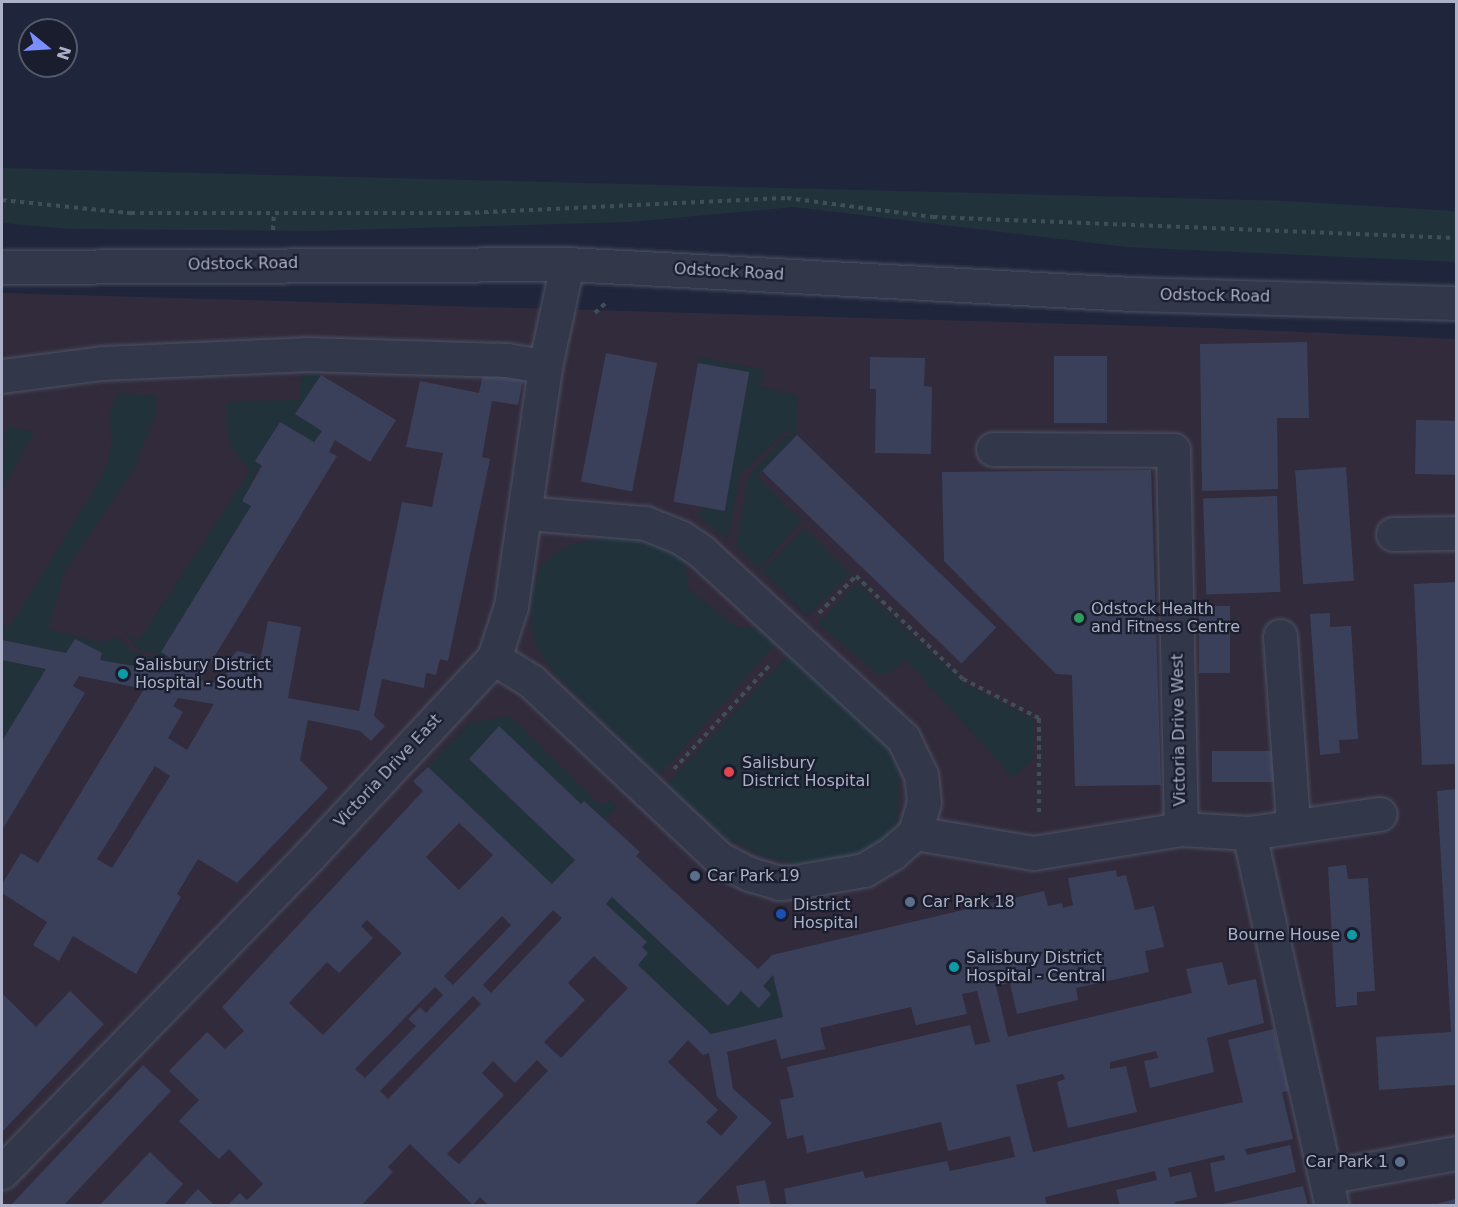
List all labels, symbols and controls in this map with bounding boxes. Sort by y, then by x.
north arrow [18,18,78,78]
text: N [53,44,75,62]
street label: Odstock Road [188,253,298,275]
street label: Odstock Road [673,260,785,284]
street label: Odstock Road [1160,285,1270,307]
place label: Odstock Health and Fitness Centre [1091,599,1240,637]
marker: Odstock Health and Fitness Centre [1072,611,1086,625]
street label: Victoria Drive West [1168,653,1190,807]
place label: Salisbury District Hospital - South [135,655,271,693]
marker: Salisbury District Hospital - South [116,667,130,681]
street label: Victoria Drive East [330,710,446,832]
place label: Salisbury District Hospital [742,753,870,791]
marker: Salisbury District Hospital [720,763,738,781]
place label: Car Park 19 [707,866,800,886]
marker: Car Park 19 [688,869,702,883]
place label: Car Park 18 [922,892,1015,912]
place label: District Hospital [793,895,858,933]
marker: Car Park 18 [903,895,917,909]
marker: District Hospital [774,907,788,921]
place label: Bourne House [1228,925,1340,945]
marker: Bourne House [1345,928,1359,942]
place label: Salisbury District Hospital - Central [966,948,1105,986]
marker: Salisbury District Hospital - Central [947,960,961,974]
place label: Car Park 1 [1306,1152,1388,1172]
marker: Car Park 1 [1393,1155,1407,1169]

